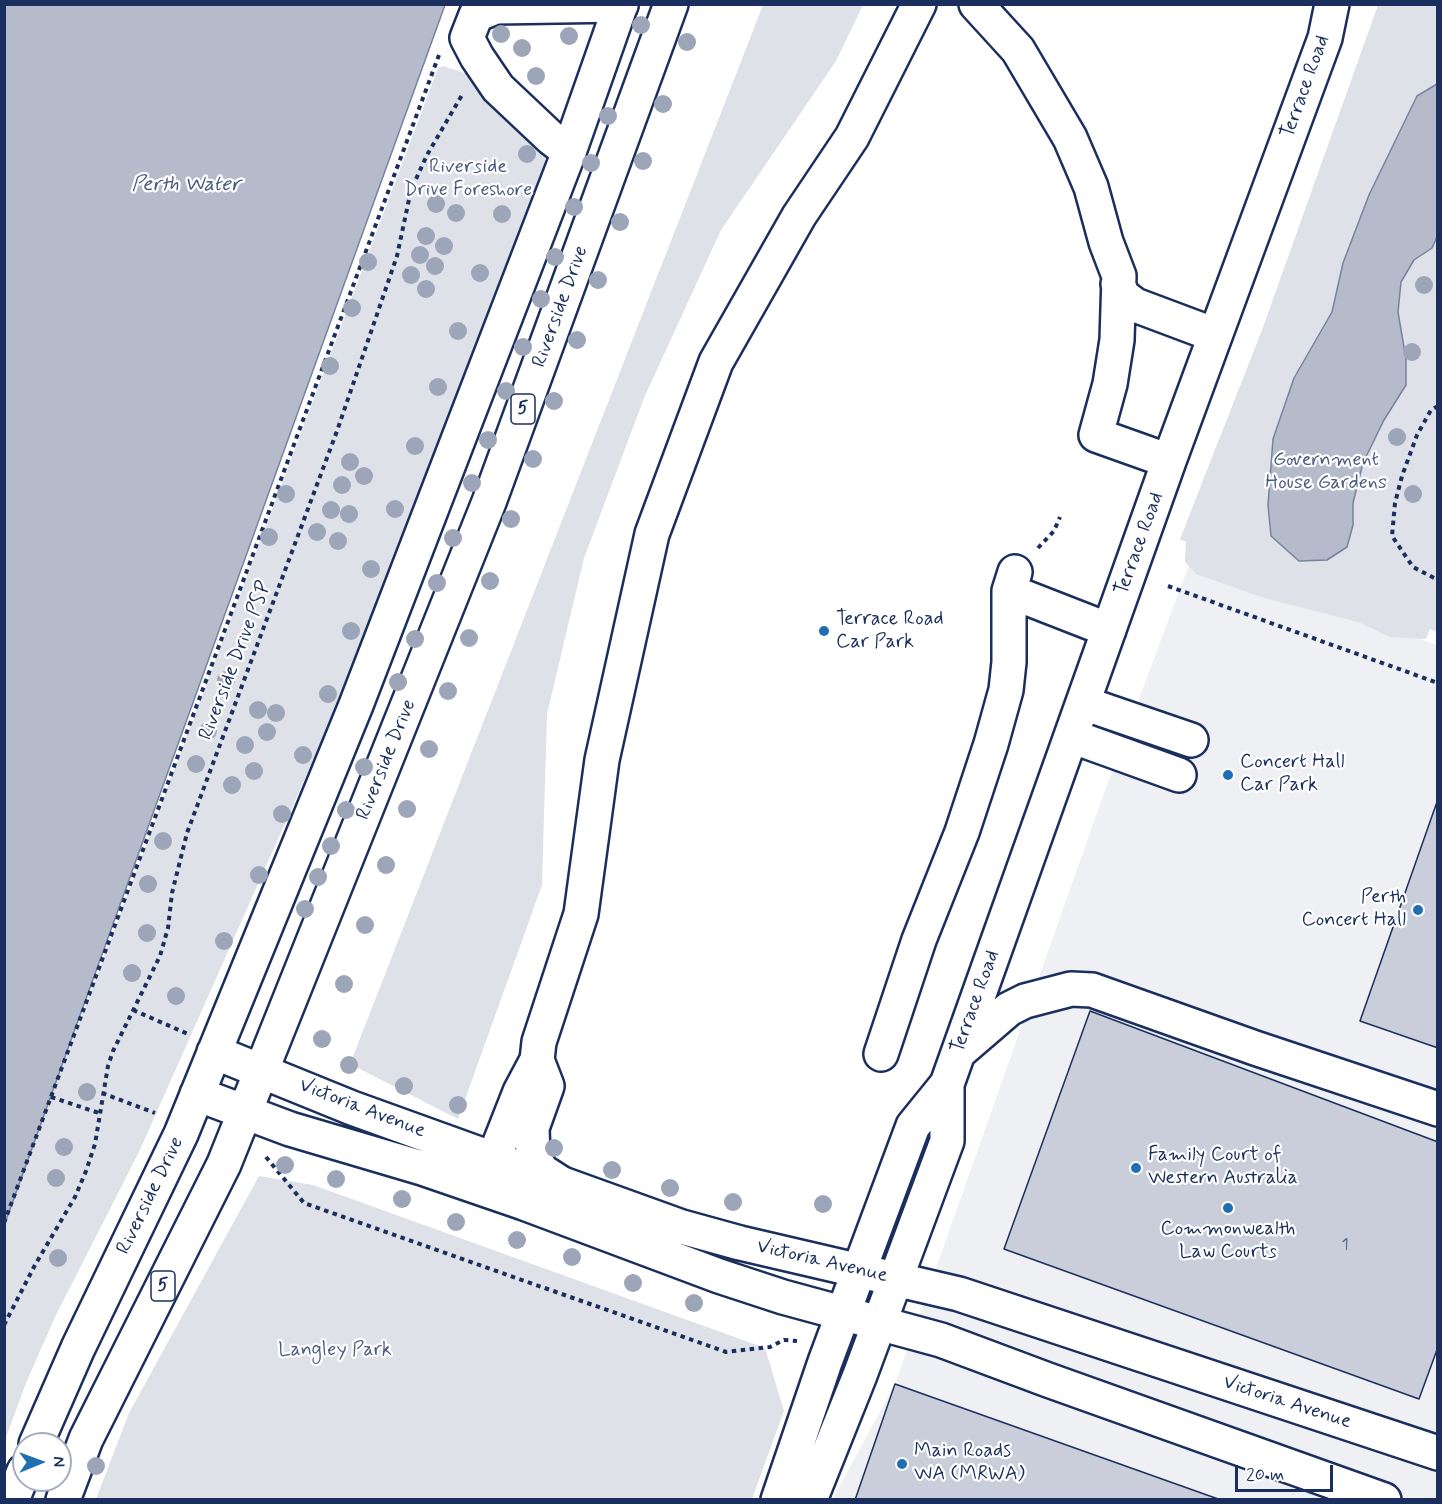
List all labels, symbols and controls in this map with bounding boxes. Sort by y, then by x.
street label: Terrace Road [1276,32,1336,142]
park label: Riverside Drive Foreshore [404,156,532,203]
water label: Perth Water [131,173,241,199]
street label: Riverside Drive [528,243,594,371]
road number: 5 [511,394,535,424]
park label: Government House Gardens [1265,449,1387,496]
street label: Terrace Road [1110,489,1170,599]
street label: Riverside Drive PSP [195,578,277,744]
place label: Terrace Road Car Park [836,608,944,655]
marker: Terrace Road Car Park [817,624,831,638]
street label: Riverside Drive [352,696,422,824]
place label: Concert Hall Car Park [1240,751,1344,798]
marker: Concert Hall Car Park [1221,768,1235,782]
place label: Perth Concert Hall [1302,886,1406,933]
marker: Perth Concert Hall [1411,903,1425,917]
street label: Terrace Road [946,947,1006,1057]
street label: Victoria Avenue [295,1074,429,1144]
street label: Riverside Drive [112,1133,190,1259]
place label: Family Court of Western Australia [1148,1144,1298,1191]
marker: Family Court of Western Australia [1129,1161,1143,1175]
marker: Commonwealth Law Courts [1221,1201,1235,1215]
place label: Commonwealth Law Courts [1161,1218,1295,1265]
street label: Victoria Avenue [754,1235,890,1289]
house number: 1 [1341,1236,1349,1256]
road number: 5 [151,1271,175,1301]
park label: Langley Park [278,1339,392,1363]
street label: Victoria Avenue [1220,1371,1354,1435]
north arrow [12,1432,72,1492]
place label: Main Roads WA (MRWA) [914,1440,1025,1487]
scale bar [1238,1453,1336,1491]
text: N [48,1456,69,1467]
marker: Main Roads WA (MRWA) [895,1457,909,1471]
text: 20 m [1246,1463,1284,1487]

